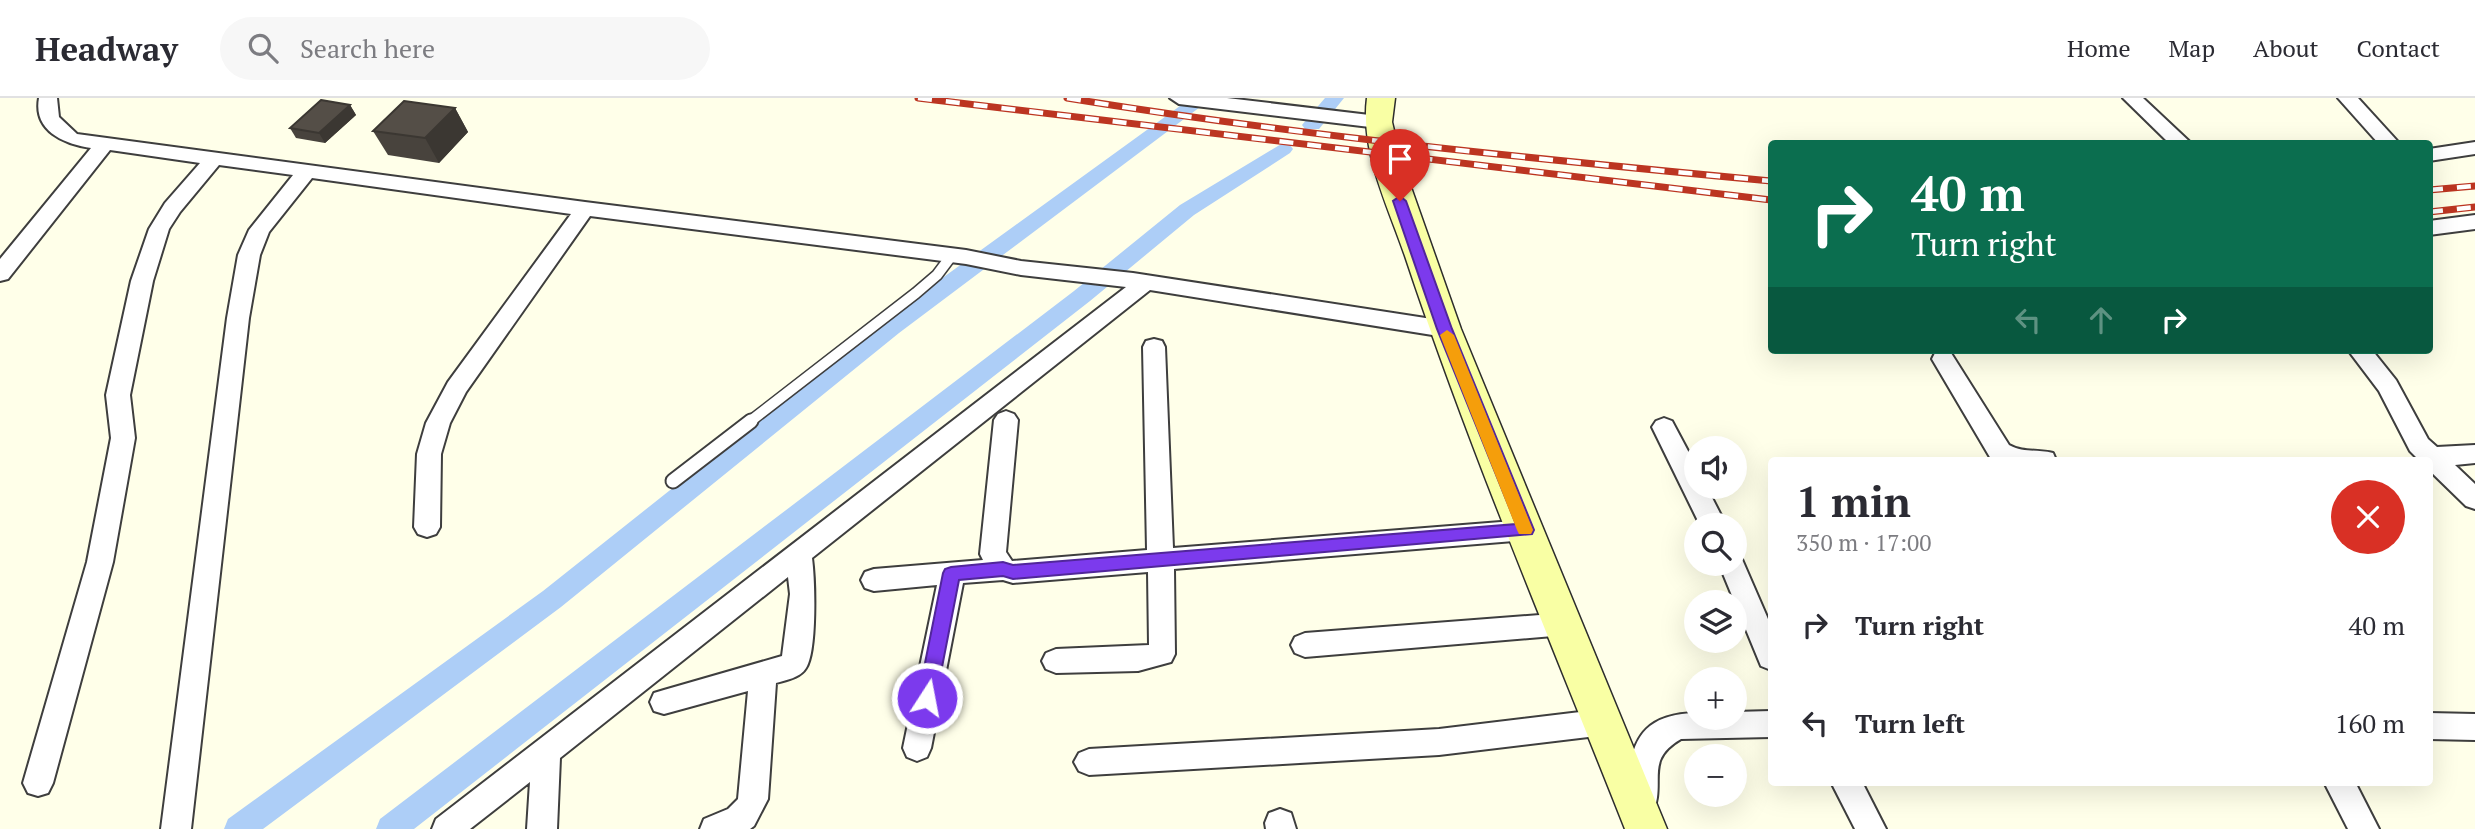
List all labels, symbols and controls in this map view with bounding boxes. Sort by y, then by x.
search box [220,17,710,80]
text: Headway [35,27,178,70]
icon: search [244,29,282,67]
text: Search here [300,31,435,65]
text: Home [2067,32,2131,64]
text: Map [2169,32,2215,64]
text: About [2253,32,2319,64]
text: Contact [2357,32,2440,64]
pin [1370,129,1430,201]
icon: arrive [1381,140,1419,178]
text: 40 m [1911,160,2025,225]
icon: right [1796,168,1887,259]
text: Turn right [1911,223,2057,265]
icon: left [2009,301,2047,339]
icon: ahead [2082,301,2120,339]
icon: right [2155,301,2193,339]
map controls [1684,436,1747,807]
button: sound [1684,436,1747,499]
text: 1 min [1796,473,1911,529]
button: close [2331,480,2405,554]
button: search [1684,513,1747,576]
text: 350 m · 17:00 [1796,527,1931,558]
button: layers [1684,590,1747,653]
icon: right [1796,606,1834,644]
text: Turn right [1855,608,1984,642]
text: 40 m [2349,608,2405,642]
position arrow [890,661,964,735]
button: + [1684,667,1747,730]
icon: left [1796,704,1834,742]
text: Turn left [1855,706,1965,740]
text: 160 m [2335,706,2405,740]
button: − [1684,744,1747,807]

